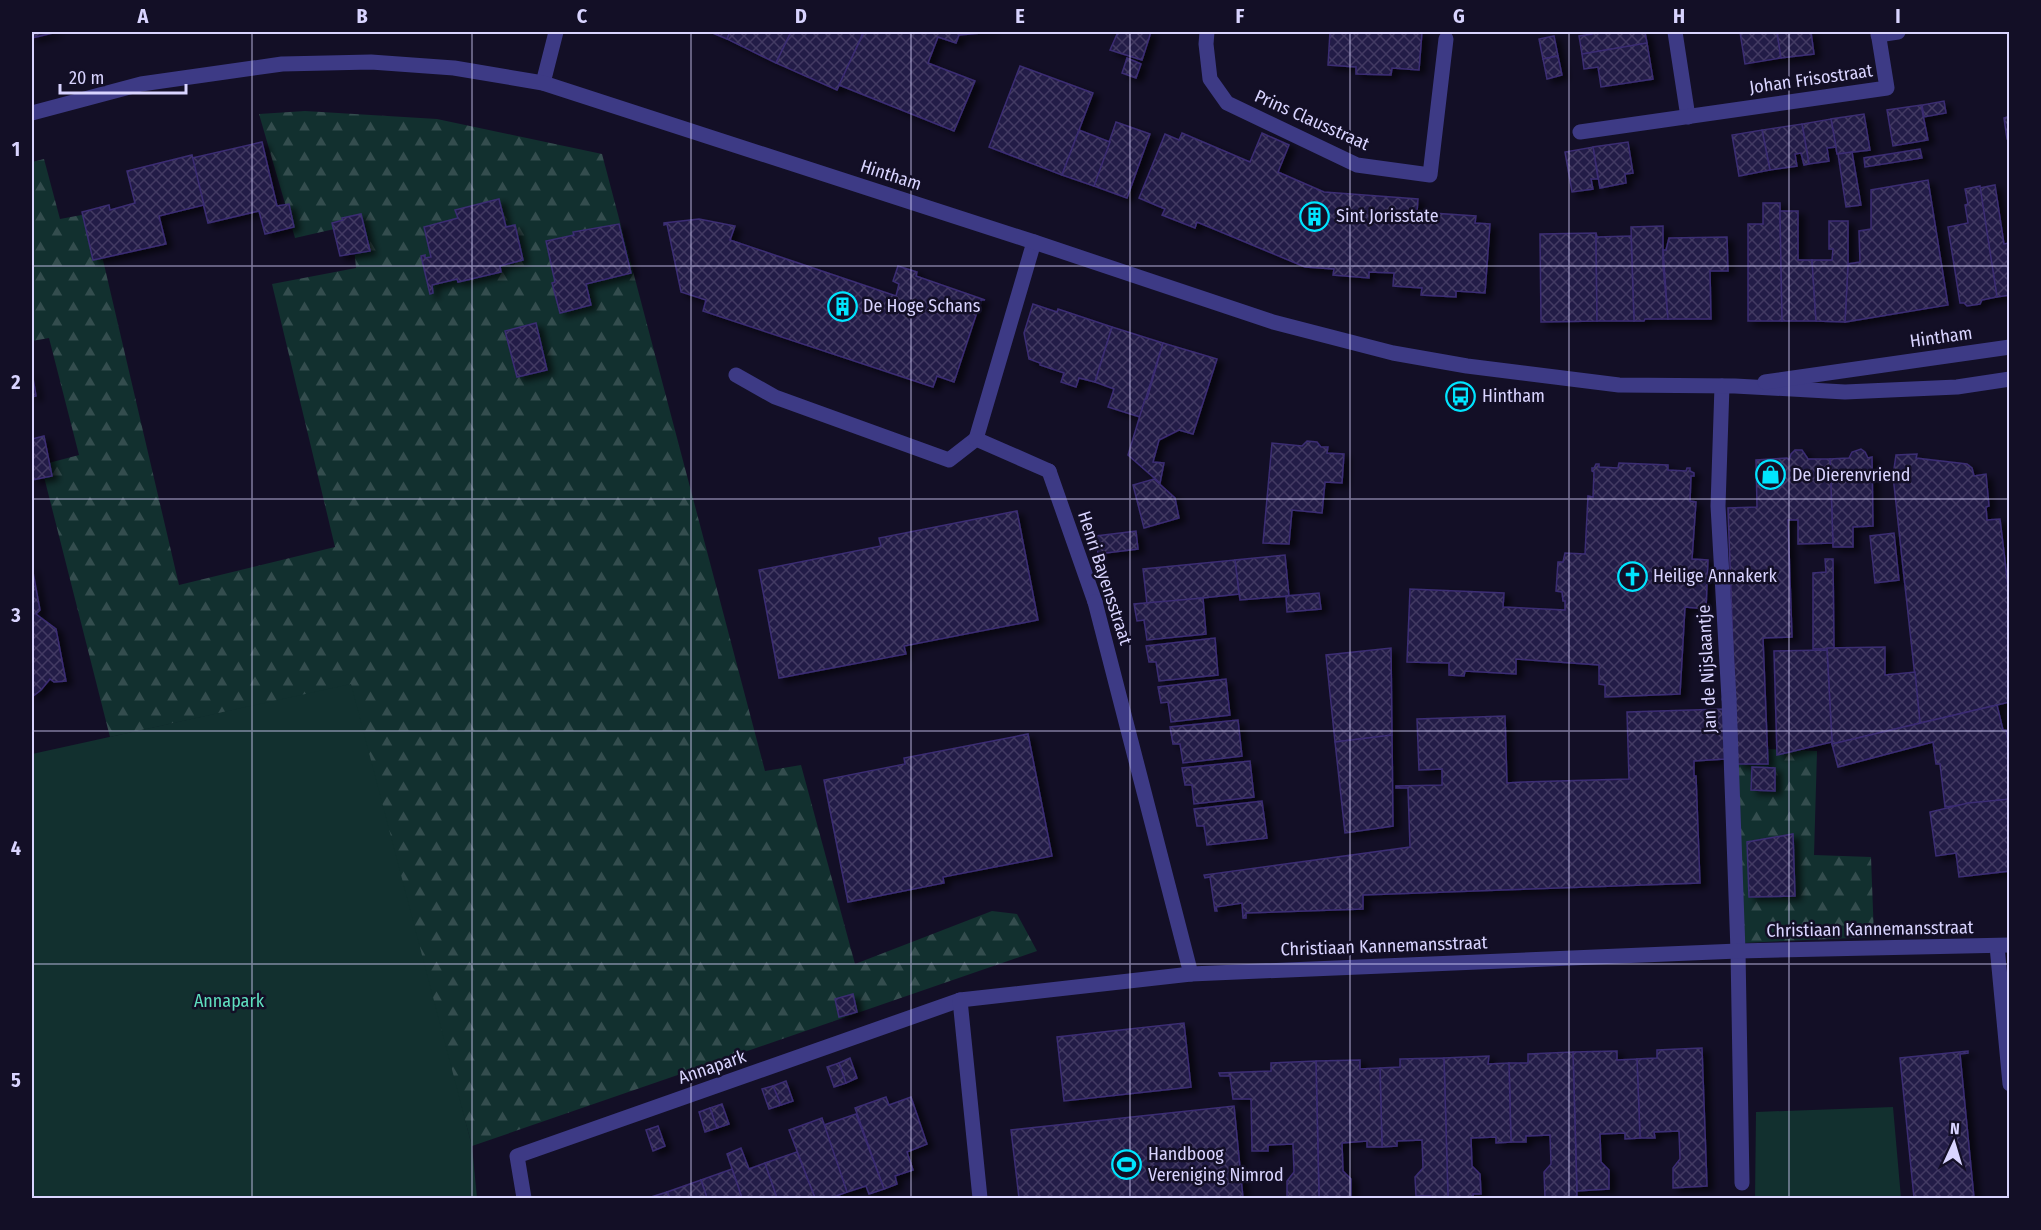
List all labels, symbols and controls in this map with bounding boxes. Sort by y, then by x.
text: A [137,4,150,28]
text: B [356,4,368,28]
text: C [577,4,588,28]
text: D [795,4,807,28]
text: E [1015,4,1025,28]
text: F [1236,4,1245,28]
text: G [1453,4,1465,28]
text: H [1673,4,1685,28]
text: I [1895,4,1901,28]
scale bar [60,57,186,95]
street label: Johan Frisostraat [1748,59,1874,99]
text: 20 m [69,67,104,89]
street label: Prins Clausstraat [1251,85,1373,155]
text: 1 [12,137,20,161]
street label: Hintham [858,155,924,195]
building icon: Sint Jorisstate [1299,200,1331,232]
place label: Sint Jorisstate [1336,205,1439,227]
building icon: De Hoge Schans [826,290,858,322]
place label: De Hoge Schans [863,295,981,317]
street label: Hintham [1908,322,1974,352]
text: 2 [10,370,21,394]
bus stop icon: Hintham [1445,380,1477,412]
place label: Hintham [1482,385,1545,407]
shop icon: De Dierenvriend [1755,459,1787,491]
place label: De Dierenvriend [1792,464,1910,486]
street label: Henri Bayensstraat [1073,508,1137,648]
church icon: Heilige Annakerk [1616,560,1648,592]
place label: Heilige Annakerk [1653,565,1778,587]
text: 3 [10,603,21,627]
street label: Jan de Nijslaantje [1693,604,1721,734]
text: 4 [11,836,21,860]
street label: Christiaan Kannemansstraat [1766,916,1974,942]
street label: Christiaan Kannemansstraat [1280,931,1488,961]
park label: Annapark [194,990,265,1012]
street label: Annapark [675,1045,749,1089]
text: 5 [11,1068,21,1092]
north arrow [1924,1113,1984,1173]
text: N [1950,1119,1960,1138]
place label: Handboog Vereniging Nimrod [1148,1143,1284,1186]
sports icon: Handboog Vereniging Nimrod [1111,1148,1143,1180]

